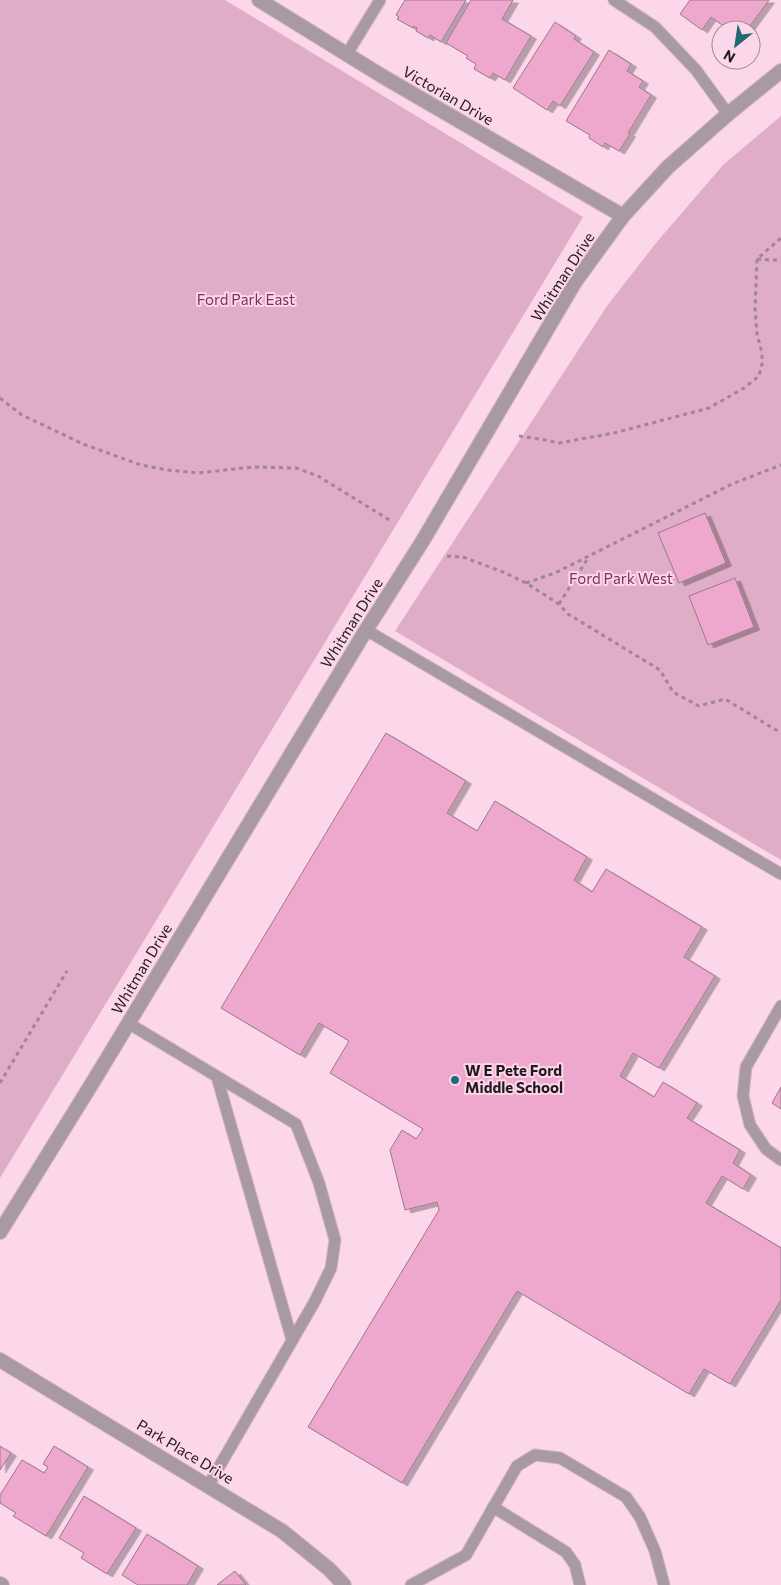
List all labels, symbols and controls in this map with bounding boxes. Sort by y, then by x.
north arrow [711,20,761,70]
text: N [720,47,738,67]
street label: Victorian Drive [400,62,497,128]
street label: Whitman Drive [527,228,598,324]
park label: Ford Park East [197,290,295,308]
park label: Ford Park West [569,569,673,587]
street label: Whitman Drive [316,574,386,671]
street label: Whitman Drive [107,920,175,1017]
place label: W E Pete Ford Middle School [465,1061,563,1096]
marker: W E Pete Ford Middle School [449,1074,461,1086]
street label: Park Place Drive [134,1415,237,1487]

